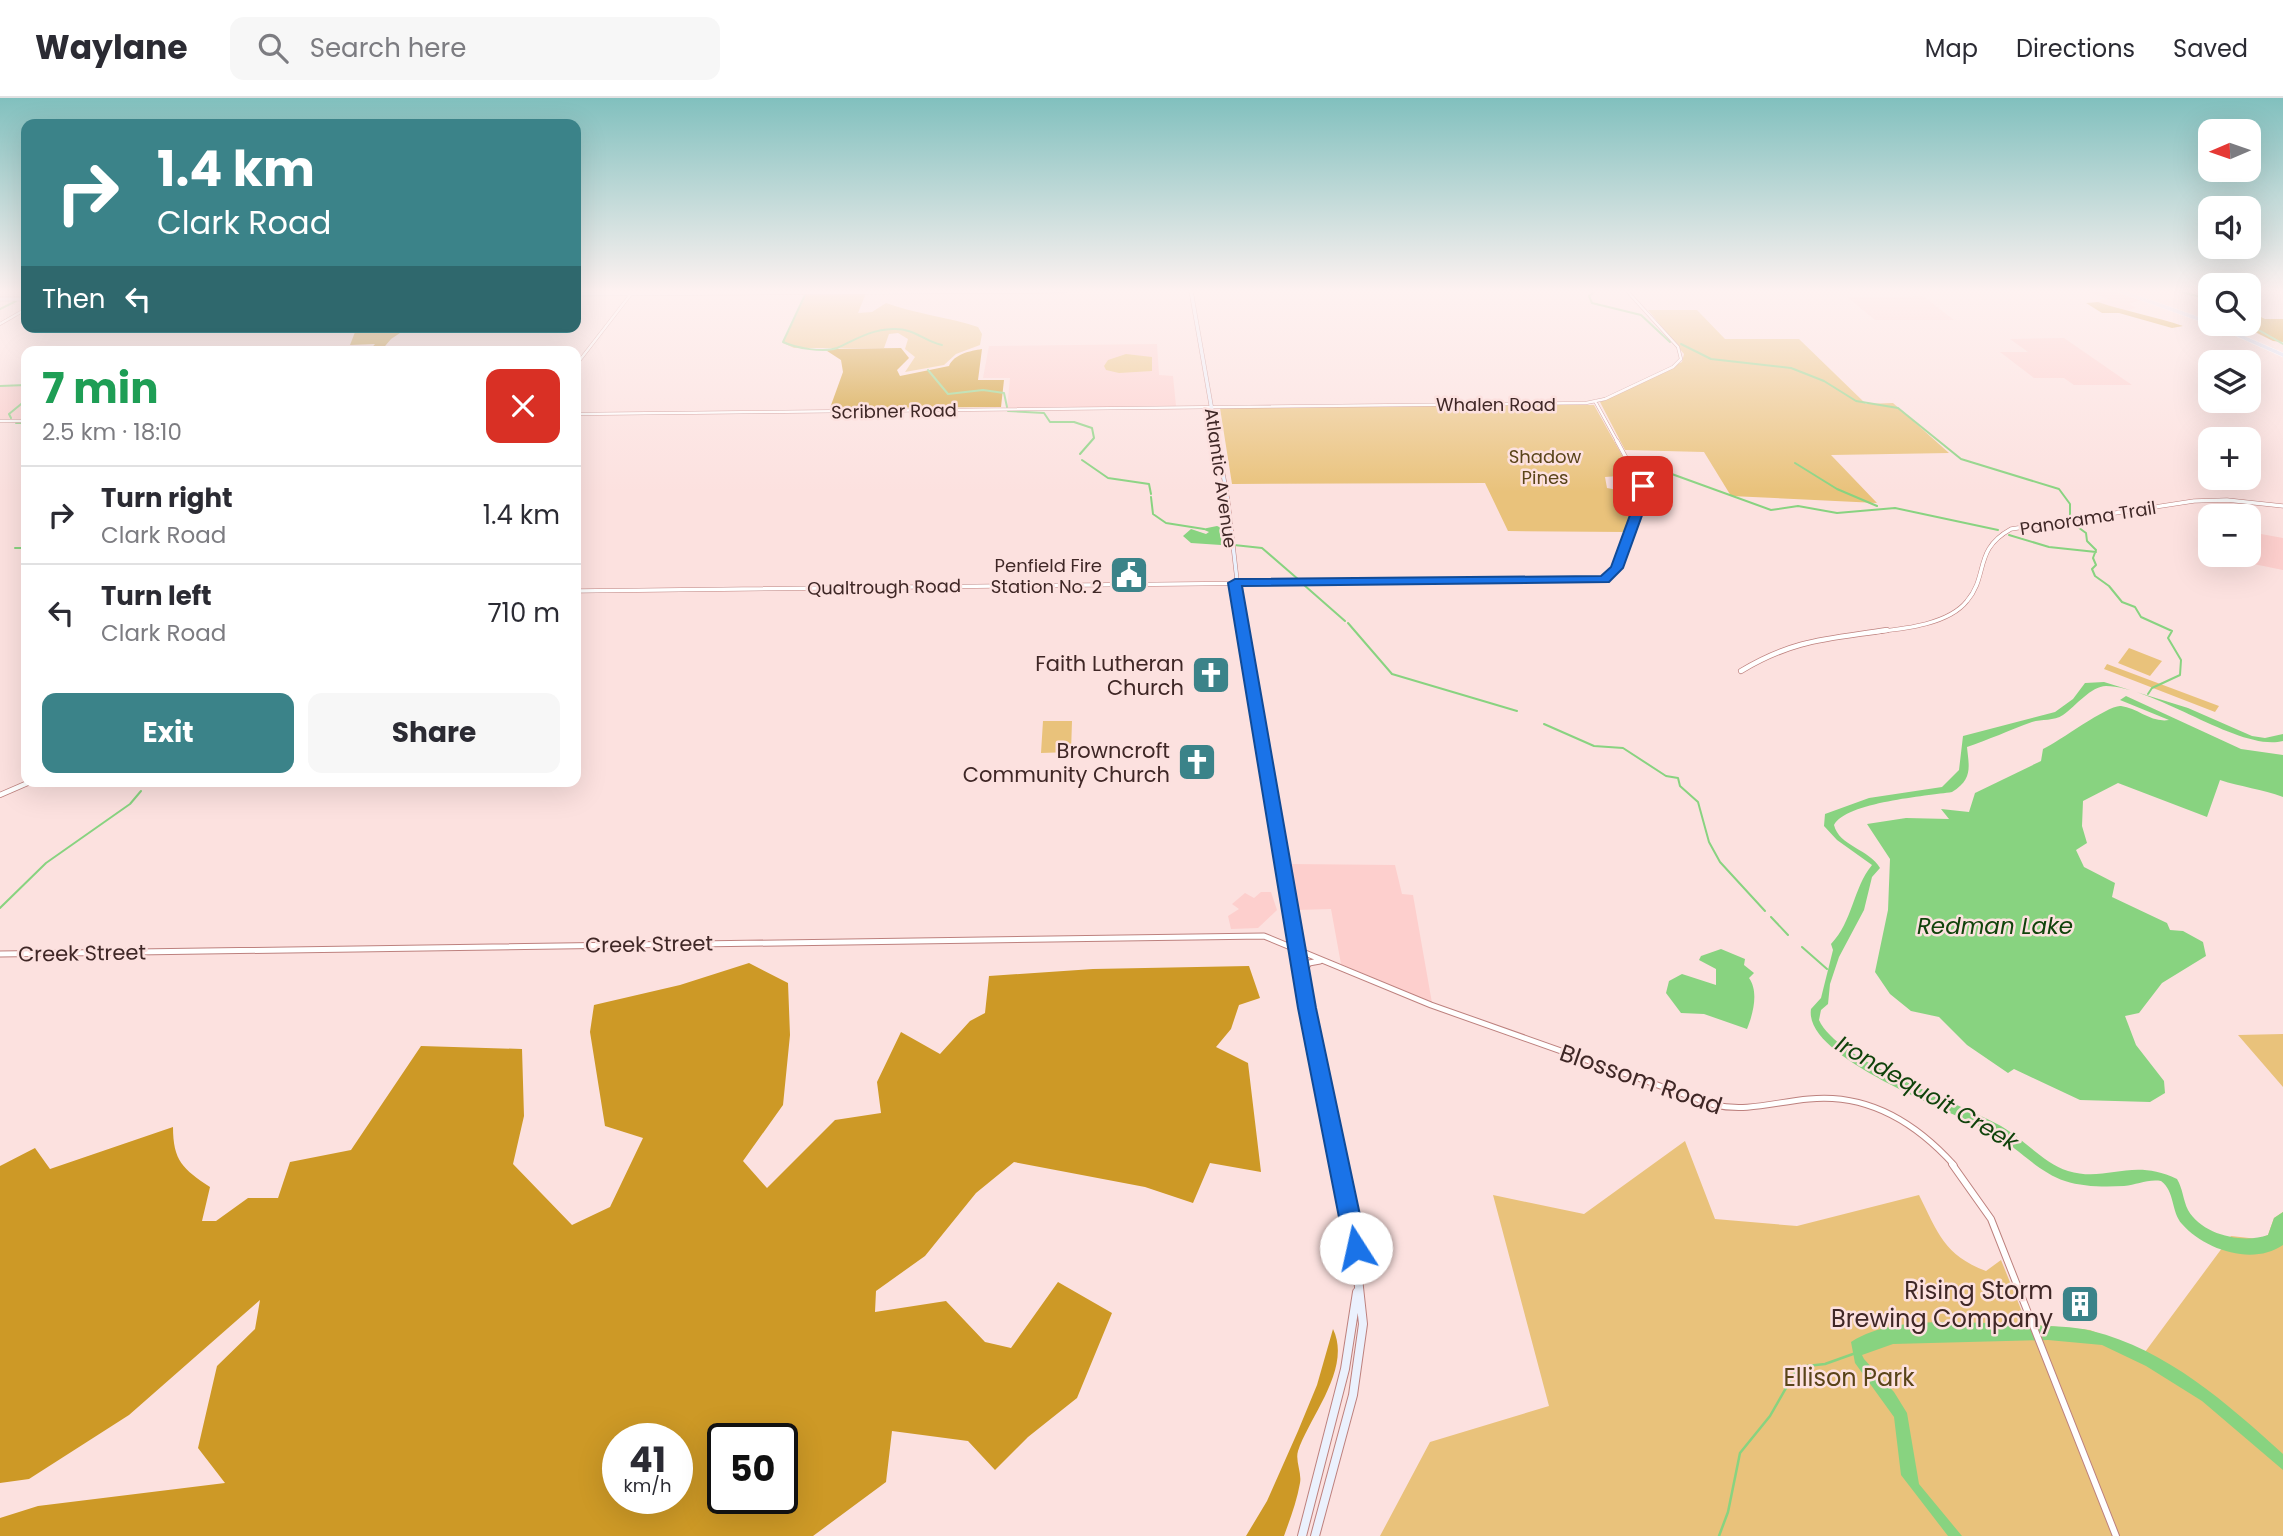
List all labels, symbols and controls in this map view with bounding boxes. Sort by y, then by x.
search box [230,17,720,80]
text: Waylane [35,24,188,71]
icon: search [254,29,292,67]
text: Search here [310,30,466,66]
text: Map [1925,32,1978,65]
text: Directions [2016,32,2135,65]
text: Saved [2173,32,2248,65]
north arrow [2198,119,2261,182]
map controls [2198,119,2261,567]
text: 1.4 km [157,135,315,203]
icon: right [42,147,133,238]
button: sound [2198,196,2261,259]
text: Clark Road [157,200,331,245]
button: search [2198,273,2261,336]
icon: left [119,280,157,318]
text: Then [42,281,105,317]
button: layers [2198,350,2261,413]
text: 7 min [42,359,159,418]
button: close [486,369,560,443]
street label: Whalen Road [1436,392,1556,417]
street label: Scribner Road [831,397,957,425]
street label: Atlantic Avenue [1199,406,1243,550]
text: 2.5 km · 18:10 [42,416,182,448]
button: + [2198,427,2261,490]
park label: Shadow Pines [1509,444,1582,490]
pin [1613,456,1673,516]
icon: arrive [1624,467,1662,505]
text: Turn right [101,480,233,516]
street label: Panorama Trail [2018,495,2158,541]
icon: right [42,496,80,534]
text: 1.4 km [483,497,560,533]
button: − [2198,504,2261,567]
text: Clark Road [101,519,226,551]
place label: Penfield Fire Station No. 2 [991,553,1102,599]
public building icon: Penfield Fire Station No. 2 [1108,554,1150,596]
street label: Qualtrough Road [807,573,961,601]
text: Turn left [101,578,212,614]
icon: left [42,594,80,632]
text: 710 m [487,595,560,631]
text: Clark Road [101,617,226,649]
place label: Faith Lutheran Church [1035,649,1184,702]
church icon: Faith Lutheran Church [1190,654,1232,696]
button: Exit [42,693,294,773]
button: Share [308,693,560,773]
place label: Browncroft Community Church [963,736,1170,789]
church icon: Browncroft Community Church [1176,741,1218,783]
water label: Redman Lake [1917,910,2073,942]
street label: Creek Street [585,928,713,960]
street label: Creek Street [18,937,146,969]
water label: Irondequoit Creek [1830,1028,2025,1159]
street label: Blossom Road [1555,1036,1727,1122]
position arrow [1319,1211,1393,1285]
place label: Rising Storm Brewing Company [1831,1274,2053,1335]
building icon: Rising Storm Brewing Company [2059,1283,2101,1325]
park label: Ellison Park [1783,1361,1915,1394]
speed limit sign: 50 [707,1423,798,1514]
text: 41 [629,1435,666,1484]
text: km/h [624,1473,671,1498]

